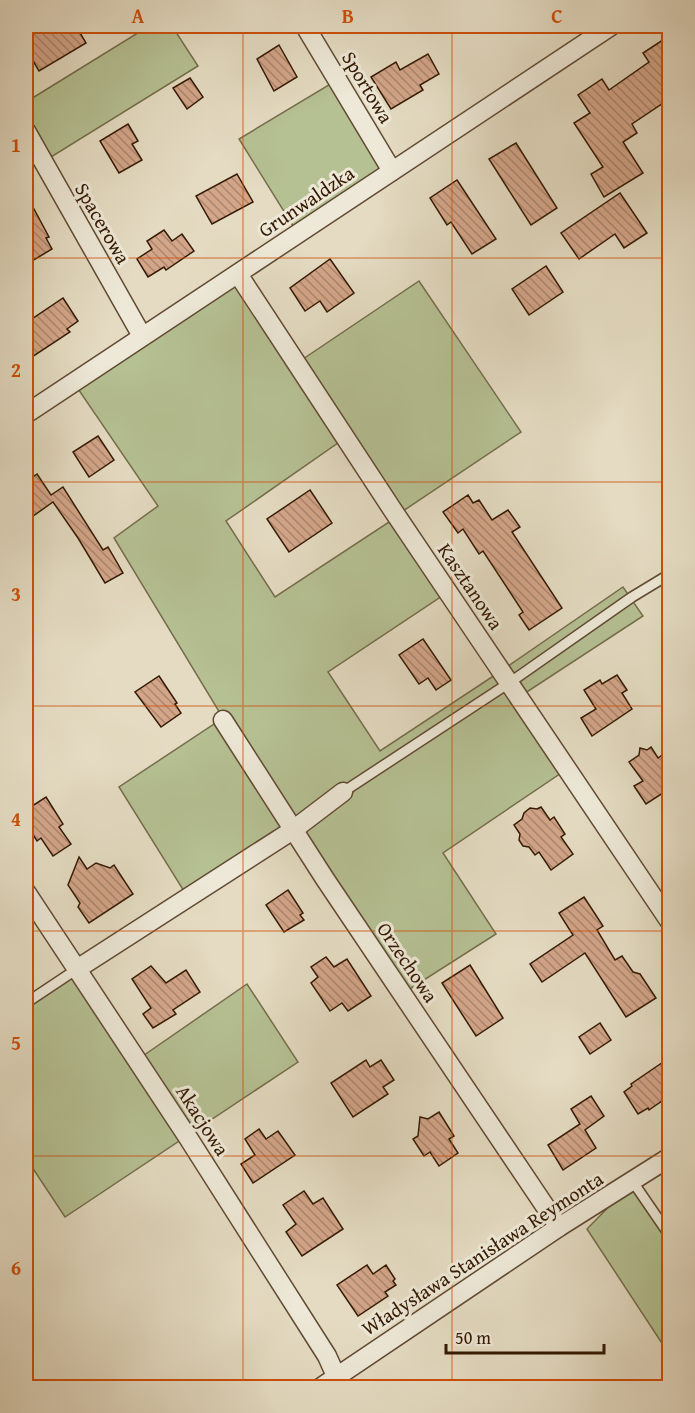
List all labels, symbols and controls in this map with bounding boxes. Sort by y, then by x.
text: A [132,1,145,30]
text: B [342,1,354,30]
text: C [551,1,563,30]
street label: Sportowa [335,46,401,129]
text: 1 [11,130,21,159]
street label: Grunwaldzka [252,158,360,244]
street label: Spacerowa [68,177,138,269]
text: 2 [11,355,21,384]
street label: Kasztanowa [431,537,511,636]
text: 3 [11,579,21,608]
text: 4 [11,804,21,833]
street label: Orzechowa [370,916,446,1009]
text: 5 [11,1028,21,1057]
street label: Akacjowa [169,1079,237,1162]
street label: Władysława Stanisława Reymonta [356,1164,609,1342]
text: 6 [11,1253,21,1282]
scale bar [446,1317,604,1355]
text: 50 m [455,1324,491,1351]

